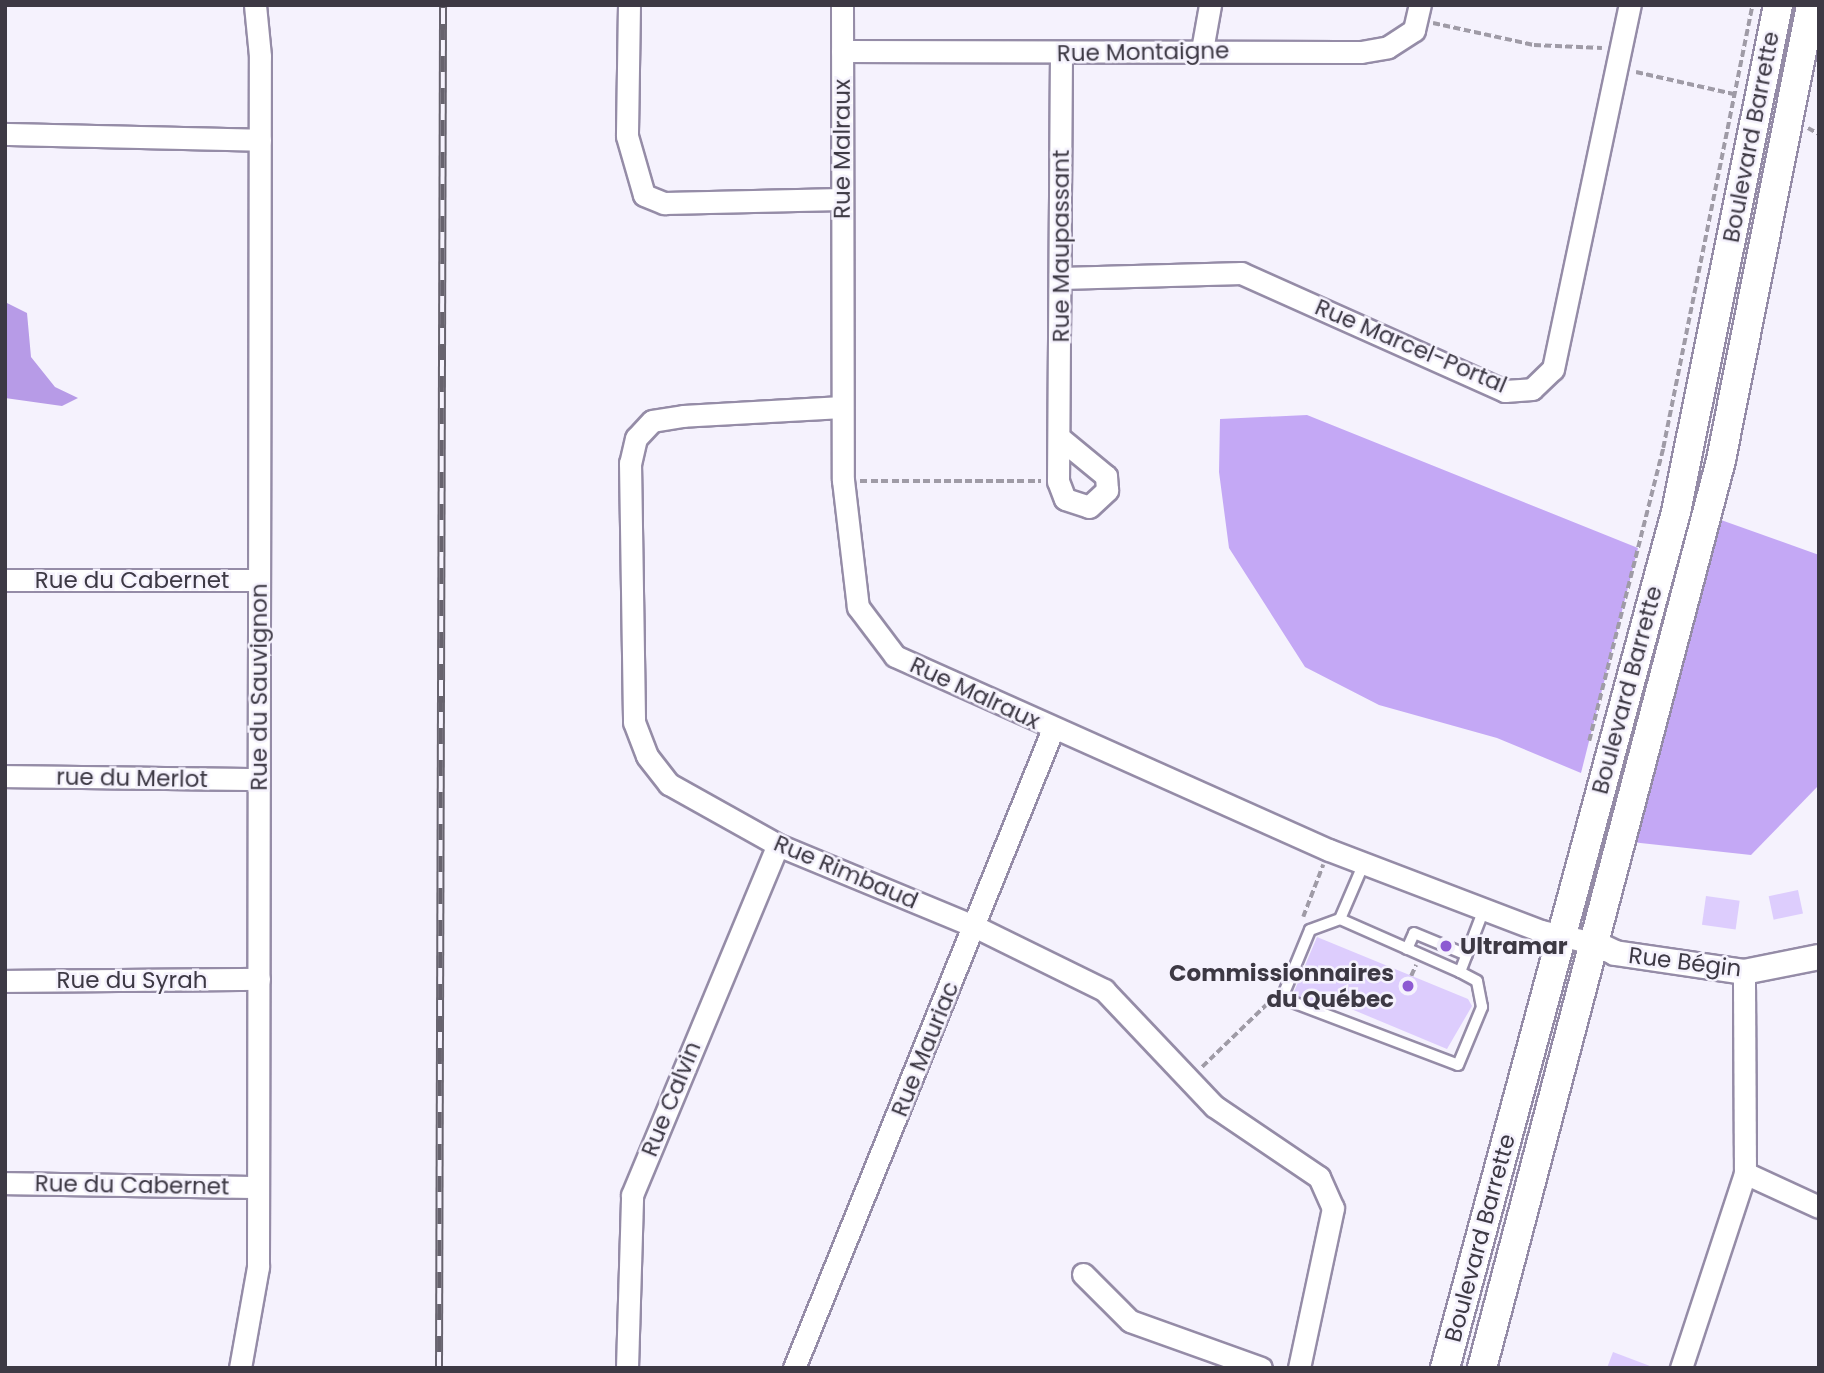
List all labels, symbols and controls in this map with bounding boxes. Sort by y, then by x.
street label: Boulevard Barrette [1717,29,1785,245]
street label: Rue Montaigne [1057,37,1229,67]
street label: Rue Malraux [828,79,856,219]
street label: Rue Maupassant [1047,150,1075,342]
street label: Rue Marcel-Portal [1311,293,1511,399]
street label: Rue du Cabernet [35,566,229,594]
street label: Rue du Sauvignon [245,583,273,791]
street label: Boulevard Barrette [1586,583,1668,797]
street label: Rue Malraux [906,651,1044,735]
street label: rue du Merlot [56,763,208,793]
street label: Rue Rimbaud [770,829,922,915]
place label: Ultramar [1460,932,1568,960]
marker: Ultramar [1438,938,1454,954]
street label: Rue Bégin [1627,941,1743,983]
place label: Commissionnaires du Québec [1169,959,1394,1013]
street label: Rue du Syrah [57,966,207,994]
street label: Rue Mauriac [885,978,965,1120]
marker: Commissionnaires du Québec [1400,978,1416,994]
street label: Rue Calvin [635,1038,707,1160]
street label: Boulevard Barrette [1439,1131,1521,1345]
street label: Rue du Cabernet [34,1170,230,1200]

